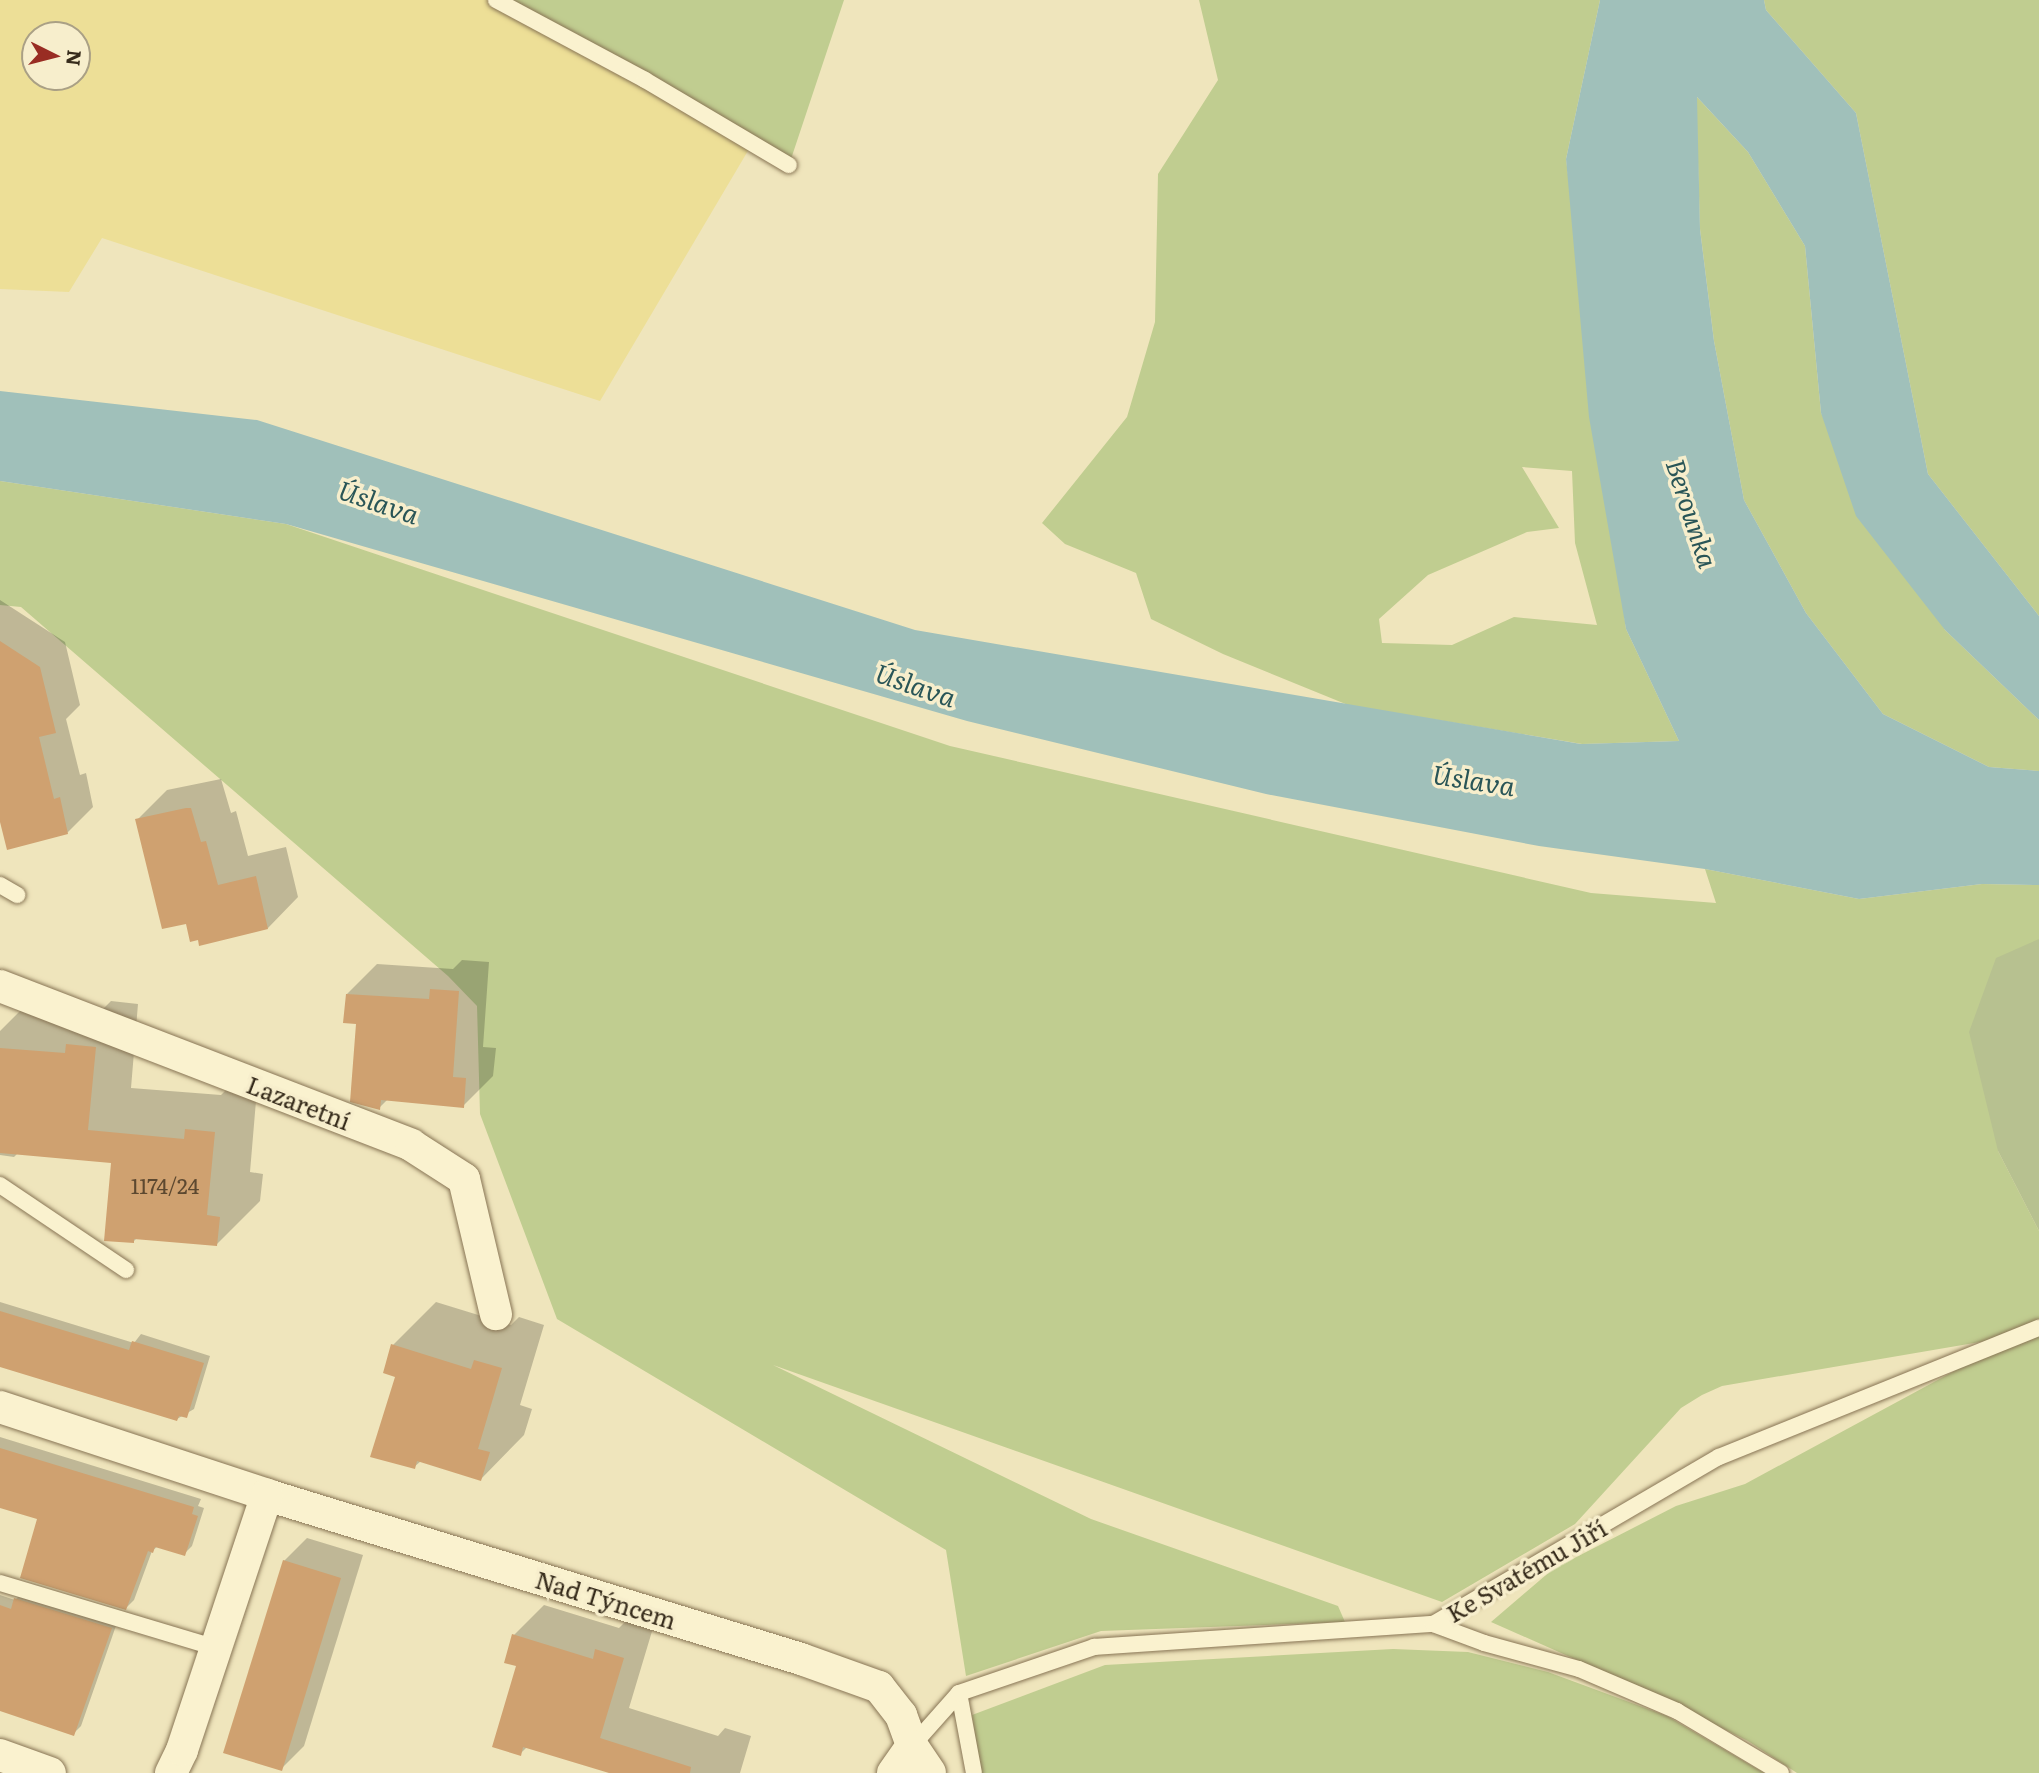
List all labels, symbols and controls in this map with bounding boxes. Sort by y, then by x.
north arrow [21,21,91,91]
text: N [60,49,90,67]
water label: Berounka [1661,455,1725,571]
water label: Úslava [335,473,423,529]
water label: Úslava [872,656,960,712]
water label: Úslava [1431,757,1517,801]
street label: Lazaretní [243,1069,355,1135]
house number: 1174/24 [131,1172,199,1198]
street label: Ke Svatému Jiří [1441,1513,1611,1627]
street label: Nad Týncem [532,1564,680,1634]

